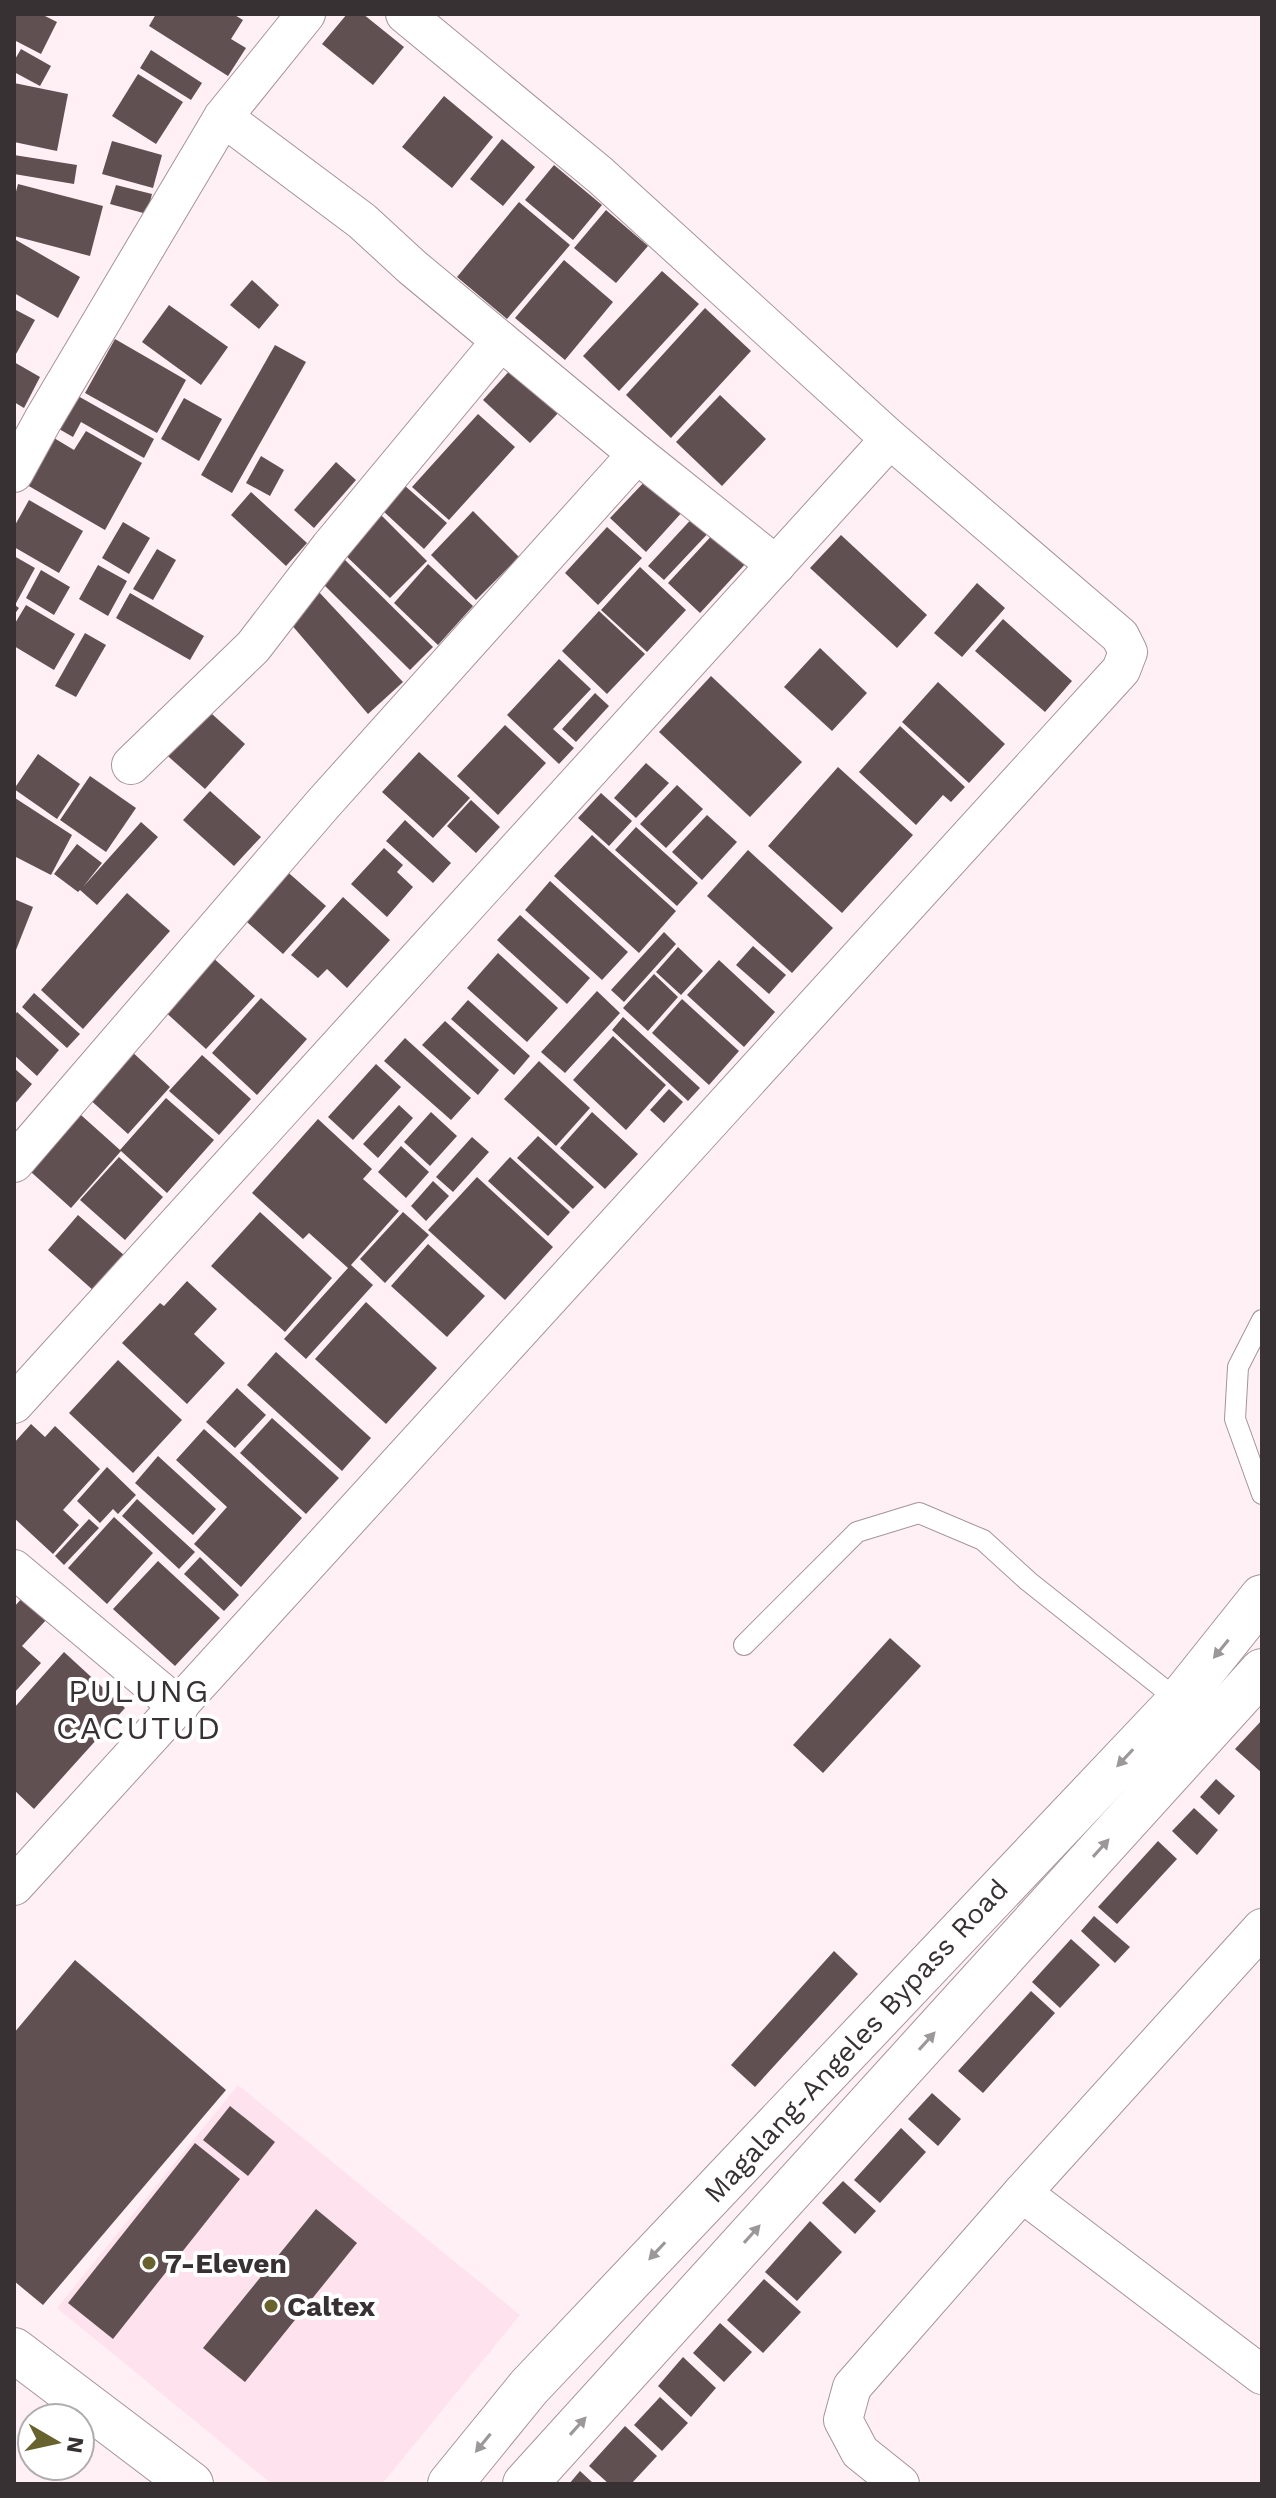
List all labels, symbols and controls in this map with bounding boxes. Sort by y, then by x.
one-way arrow [1213,1639,1229,1659]
district label: PULUNG CACUTUD [56,1672,222,1747]
one-way arrow [1117,1748,1135,1767]
one-way arrow [1092,1839,1110,1858]
street label: Magalang-Angeles Bypass Road [697,1872,1015,2210]
one-way arrow [918,2031,936,2051]
one-way arrow [743,2224,761,2243]
one-way arrow [649,2241,667,2260]
place label: 7-Eleven [165,2247,287,2280]
marker: 7-Eleven [140,2254,158,2272]
place label: Caltex [287,2290,376,2323]
marker: Caltex [262,2297,280,2315]
north arrow [16,2402,96,2482]
one-way arrow [568,2417,586,2436]
one-way arrow [475,2433,492,2453]
text: N [62,2435,89,2455]

